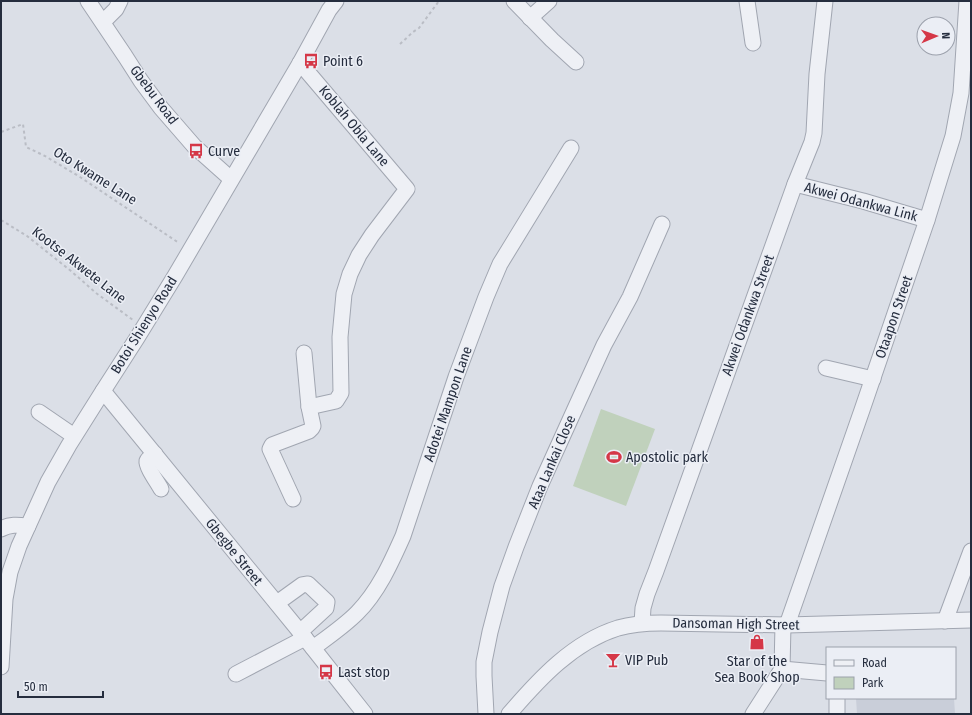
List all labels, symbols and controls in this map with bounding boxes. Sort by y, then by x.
north arrow [916,16,956,56]
text: N [939,32,952,39]
bus stop icon: Point 6 [302,52,320,70]
place label: Point 6 [323,53,363,70]
street label: Gbebu Road [126,62,182,128]
street label: Koblah Obla Lane [315,82,393,170]
bus stop icon: Curve [187,142,205,160]
place label: Curve [208,143,240,160]
street label: Oto Kwame Lane [50,144,140,208]
street label: Akwei Odankwa Link [802,179,920,225]
street label: Kootse Akwete Lane [29,223,129,307]
street label: Akwei Odankwa Street [718,252,778,378]
street label: Botoi Shienyo Road [107,273,181,377]
street label: Otaapon Street [872,273,916,361]
street label: Adotei Mampon Lane [420,344,476,464]
street label: Ataa Lankai Close [525,413,579,511]
sports icon: Apostolic park [605,448,623,466]
place label: Apostolic park [626,449,708,466]
street label: Gbegbe Street [202,515,266,589]
street label: Dansoman High Street [672,614,800,634]
shop icon: Star of the Sea Book Shop [748,633,766,651]
legend [826,647,956,699]
bar icon: VIP Pub [604,651,622,669]
place label: VIP Pub [625,652,668,669]
place label: Star of the Sea Book Shop [714,653,800,686]
text: Road [862,656,887,670]
bus stop icon: Last stop [317,663,335,681]
place label: Last stop [338,664,390,681]
scale bar [18,673,103,699]
text: Park [862,676,884,690]
text: 50 m [24,680,48,694]

